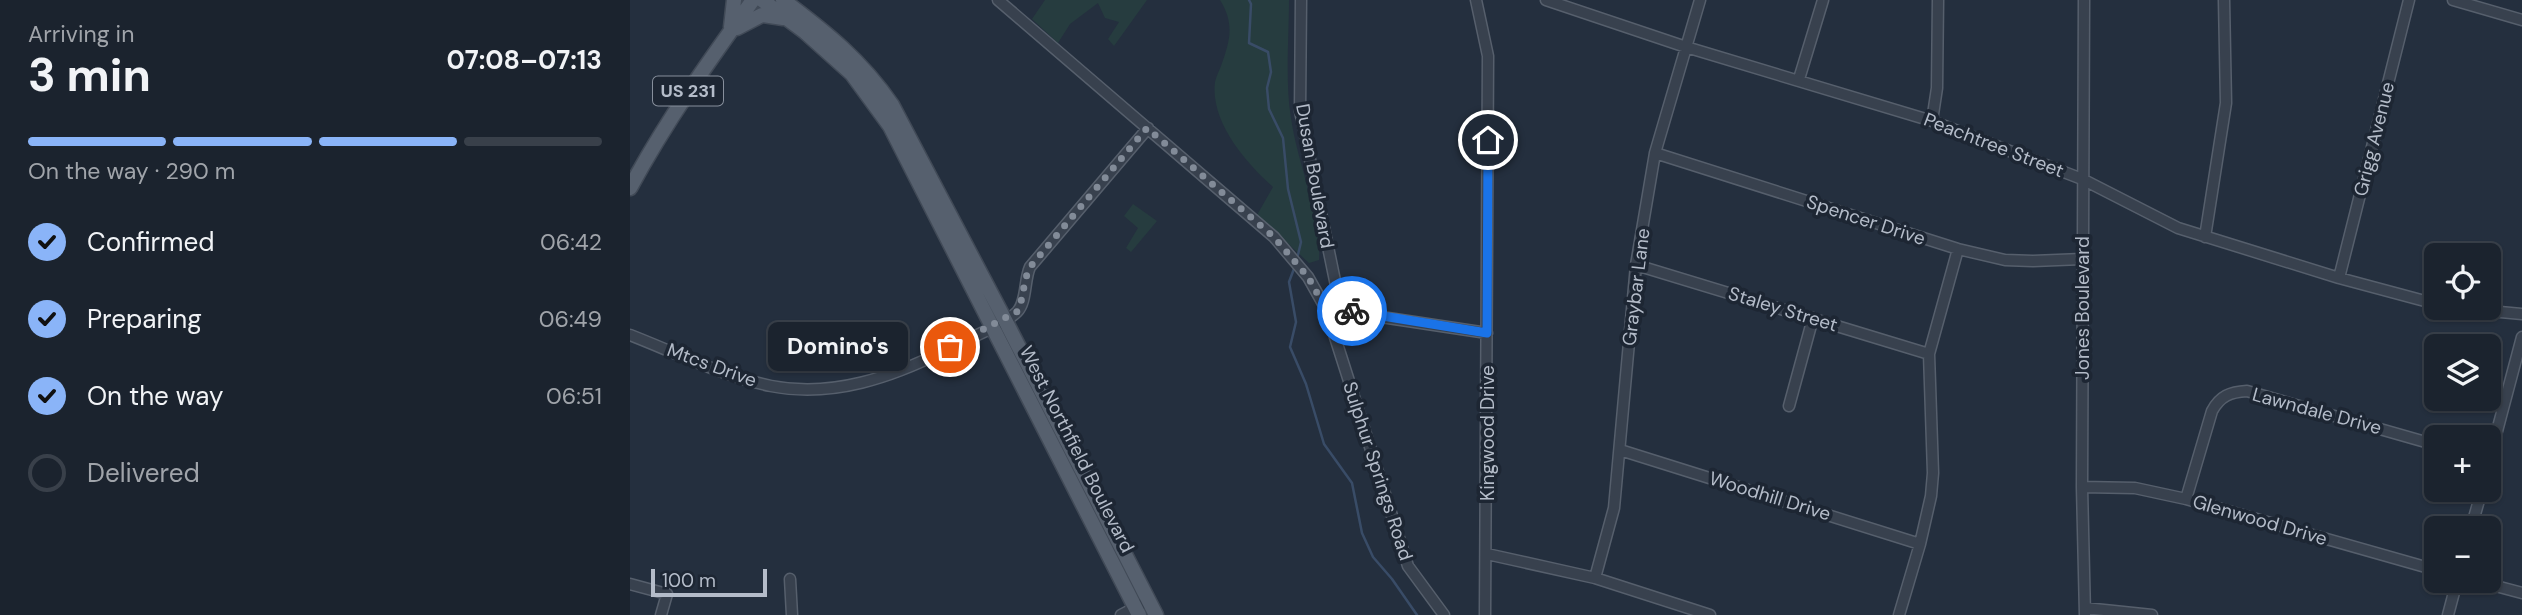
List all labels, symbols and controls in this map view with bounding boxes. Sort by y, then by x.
text: Arriving in [28,19,134,49]
text: 07:08–07:13 [447,43,602,77]
text: 3 min [28,45,151,105]
road number: US 231 [653,76,723,106]
street label: Grigg Avenue [2348,79,2400,199]
street label: Dusan Boulevard [1290,102,1340,250]
street label: Peachtree Street [1920,107,2068,183]
pin [1458,110,1518,170]
icon: home [1469,121,1507,159]
text: On the way · 290 m [28,156,235,186]
street label: Spencer Drive [1803,189,1929,251]
icon: check [28,223,66,261]
text: Confirmed [87,225,214,259]
text: 06:42 [540,227,602,257]
street label: Graybar Lane [1616,227,1656,347]
street label: Jones Boulevard [2070,236,2095,380]
map controls [2424,243,2501,593]
button: locate [2424,243,2501,320]
courier [1317,276,1387,346]
street label: Staley Street [1725,281,1841,337]
icon: bike [1333,292,1371,330]
icon: check [28,300,66,338]
text: Preparing [87,302,202,336]
text: 06:49 [539,304,602,334]
pin [920,317,980,377]
callout: Domino's [768,322,908,372]
icon: bag [931,328,969,366]
text: Domino's [787,331,889,361]
button: layers [2424,334,2501,411]
street label: Mtcs Drive [664,337,760,393]
street label: West Northfield Boulevard [1014,341,1140,557]
street label: Kingwood Drive [1475,365,1500,501]
icon: check [28,377,66,415]
street label: Sulphur Springs Road [1337,378,1419,564]
text: On the way [87,379,223,413]
text: 06:51 [546,381,602,411]
street label: Lawndale Drive [2250,382,2384,440]
button: + [2424,425,2501,502]
text: Delivered [87,456,200,490]
street label: Woodhill Drive [1706,466,1834,526]
street label: Glenwood Drive [2190,489,2330,551]
button: − [2424,516,2501,593]
scale bar [651,566,766,598]
text: 100 m [662,568,716,593]

